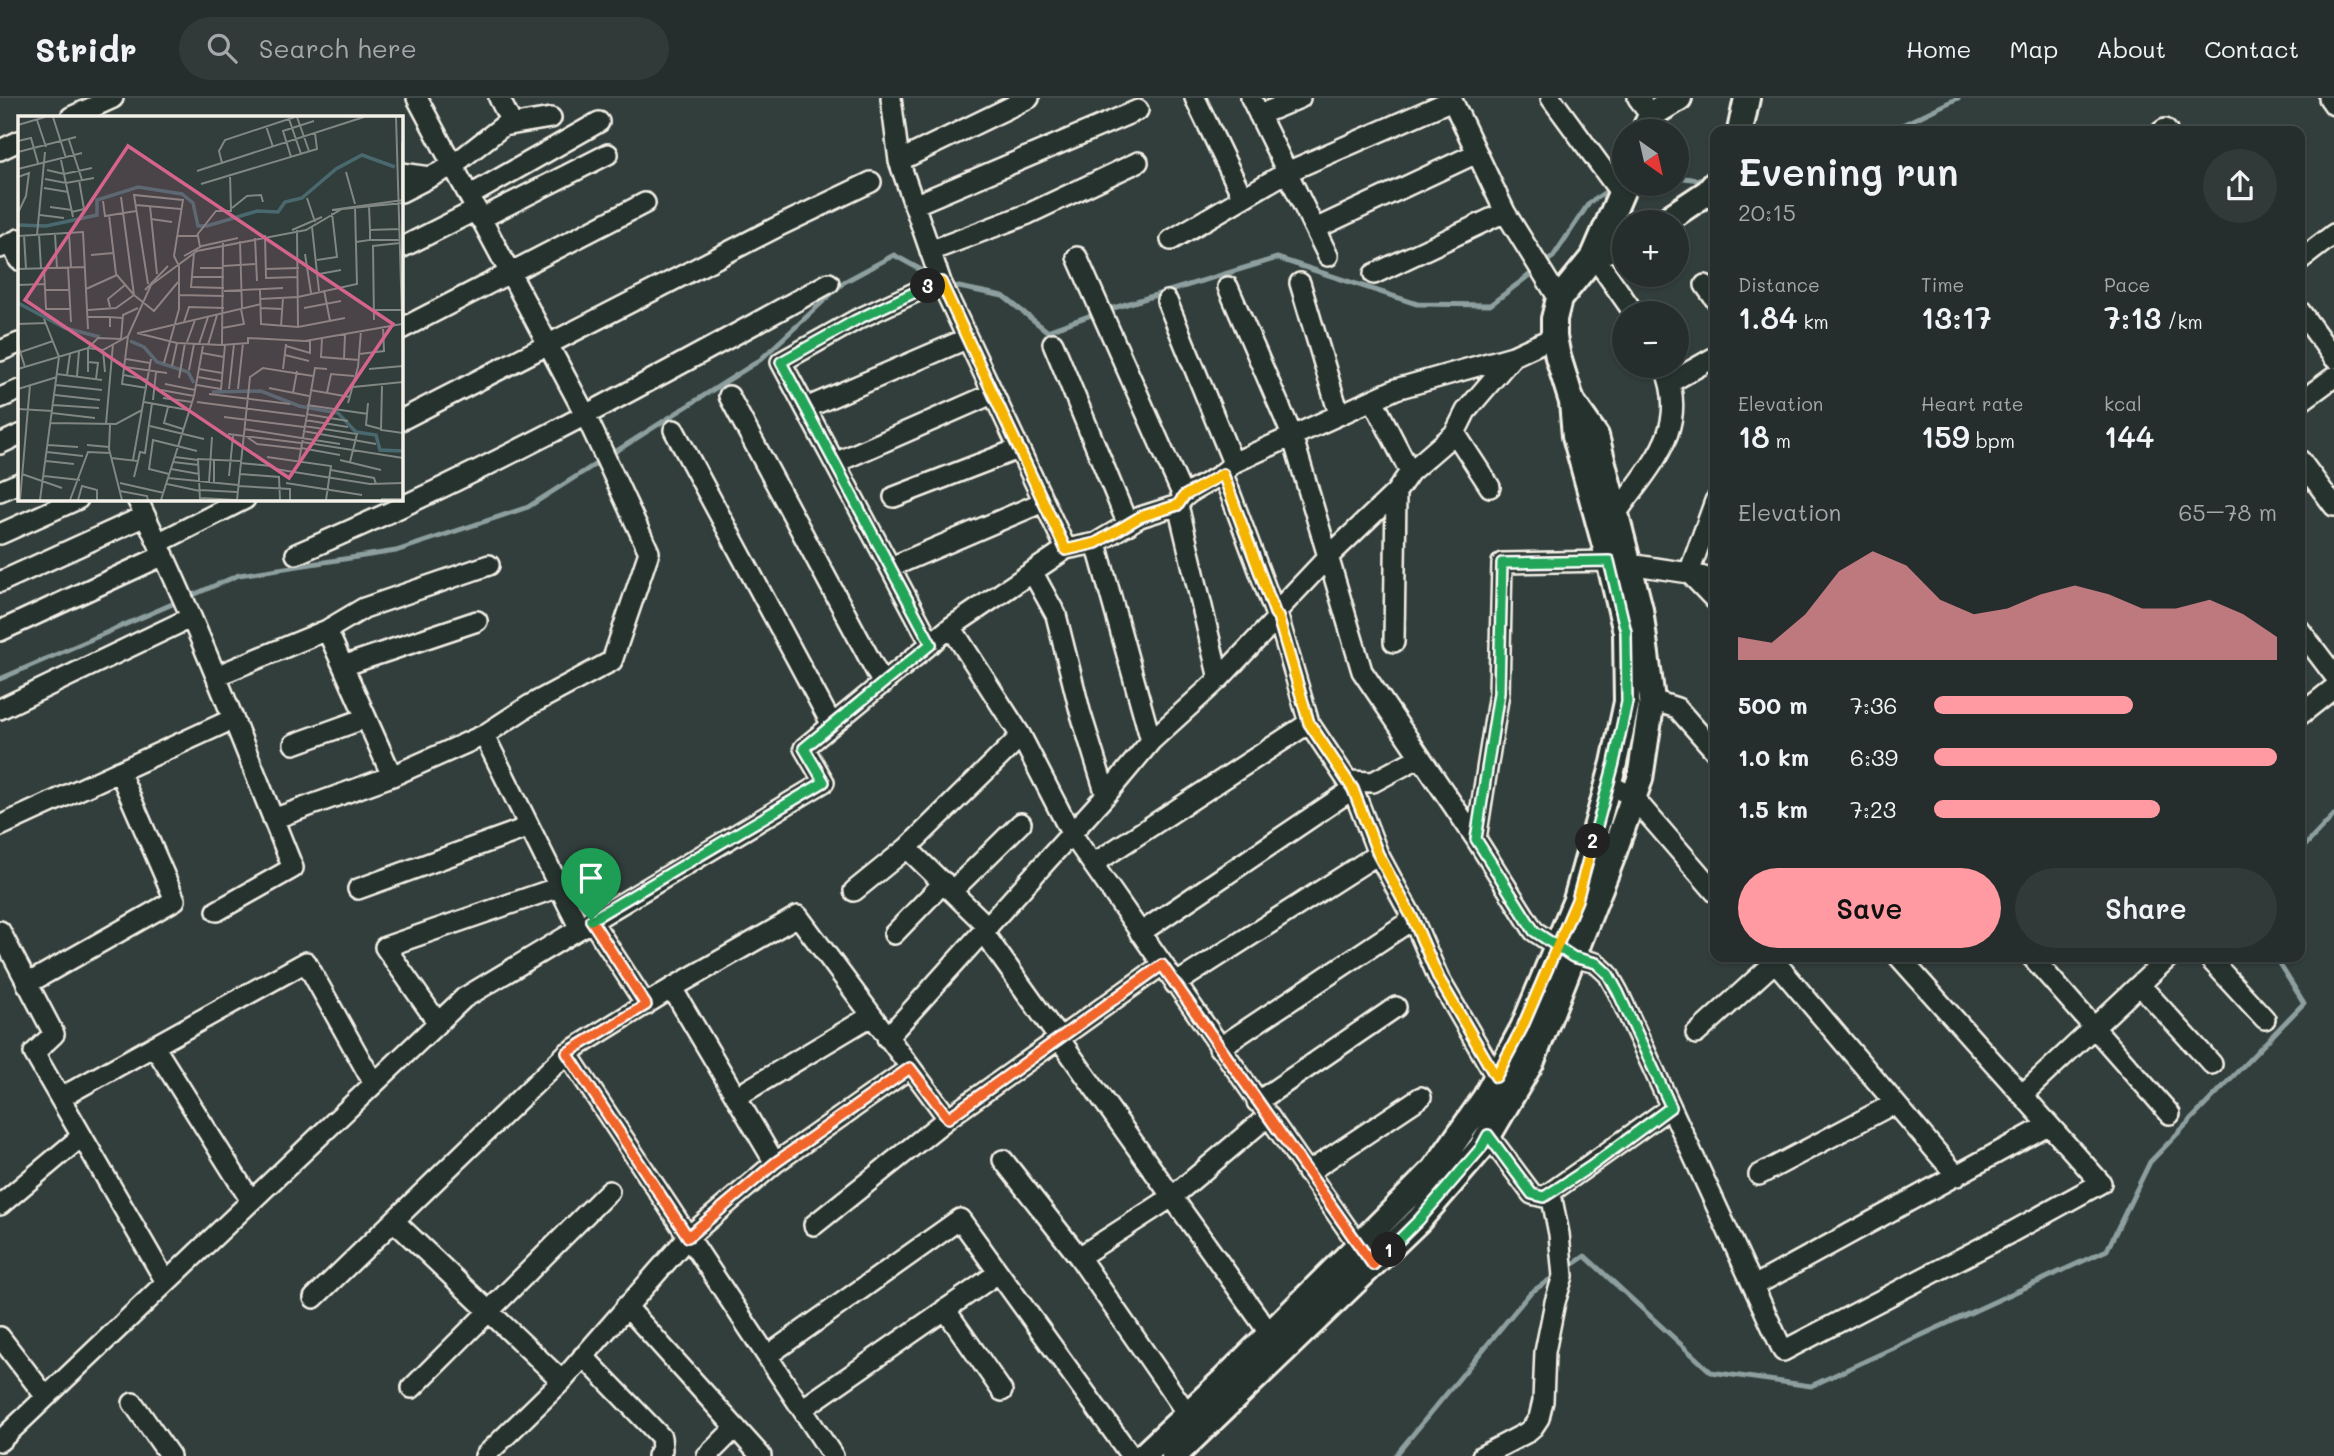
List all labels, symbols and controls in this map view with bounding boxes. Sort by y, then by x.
search box [179,17,669,80]
text: Stridr [35,27,137,70]
icon: search [203,29,241,67]
text: Search here [259,31,417,65]
text: Home [1906,33,1971,64]
text: Map [2009,33,2058,64]
text: About [2096,33,2166,64]
text: Contact [2204,33,2299,64]
inset map [18,116,402,500]
north arrow [1612,119,1689,196]
map controls [1612,119,1689,378]
text: Evening run [1738,146,1959,196]
button: share [2203,149,2277,223]
text: 20:15 [1738,197,1796,227]
button: + [1612,210,1689,287]
pin: 3 [911,268,946,304]
text: Distance [1738,272,1820,297]
text: Time [1921,272,1964,297]
text: Pace [2104,272,2150,297]
text: 3 [922,273,933,298]
text: 1.84 [1738,297,1797,337]
text: 13:17 [1921,297,1992,337]
text: 7:13 [2104,297,2161,337]
button: − [1612,301,1689,378]
text: km [1797,309,1829,334]
text: /km [2161,309,2203,334]
text: Elevation [1738,391,1823,416]
text: Heart rate [1921,391,2024,416]
text: kcal [2104,391,2142,416]
text: 18 [1738,416,1770,456]
text: 159 [1921,416,1970,456]
text: 144 [2104,416,2154,456]
text: m [1770,428,1791,453]
text: bpm [1970,428,2015,453]
text: Elevation [1738,497,1841,527]
text: 65–78 m [2178,497,2277,527]
text: 500 m [1738,690,1808,720]
text: 7:36 [1850,690,1897,720]
text: 1.0 km [1738,742,1809,772]
text: 6:39 [1850,742,1898,772]
text: 1.5 km [1738,794,1808,824]
text: 7:23 [1850,794,1896,824]
pin: 2 [1576,824,1610,858]
text: 2 [1587,828,1598,853]
pin [561,848,621,920]
icon: arrive [572,859,610,897]
button: Save [1738,868,2001,948]
button: Share [2015,868,2277,948]
pin: 1 [1372,1232,1406,1268]
text: 1 [1384,1237,1393,1262]

